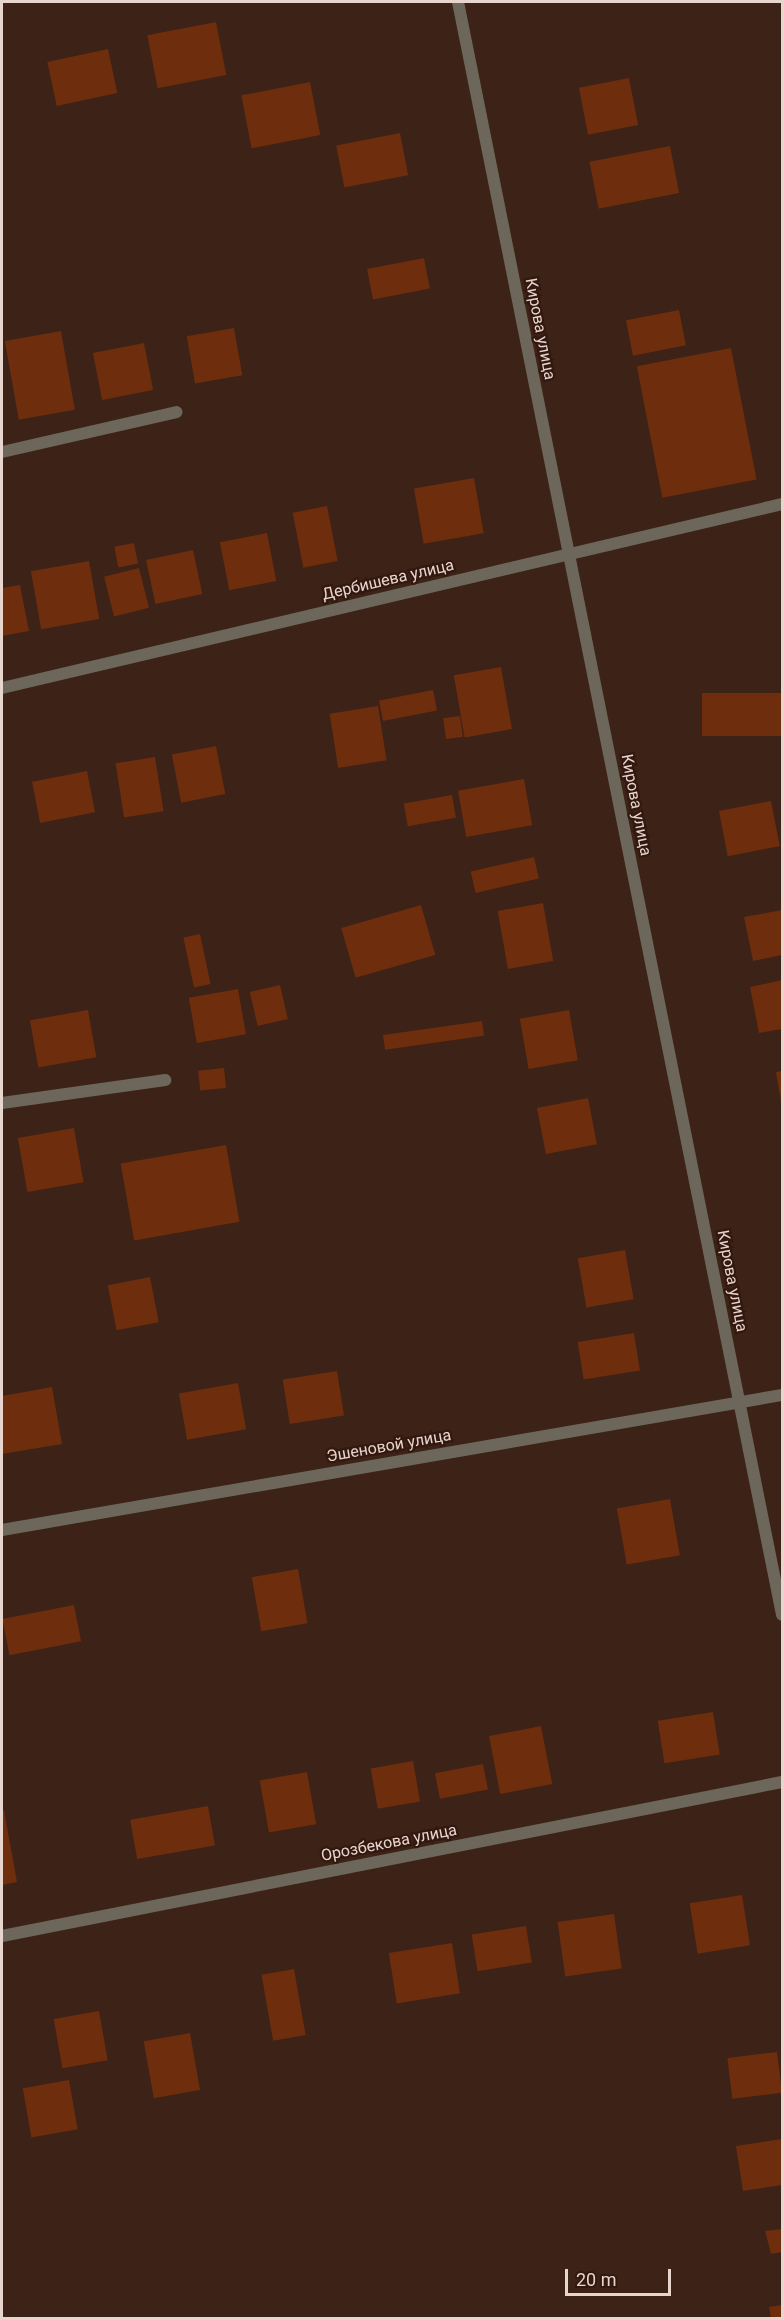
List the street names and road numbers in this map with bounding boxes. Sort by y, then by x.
street label: Кирова улица [521,277,559,381]
street label: Дербишева улица [320,556,456,604]
street label: Кирова улица [617,753,655,857]
street label: Кирова улица [713,1229,751,1333]
street label: Эшеновой улица [325,1426,453,1466]
street label: Орозбекова улица [319,1820,459,1866]

